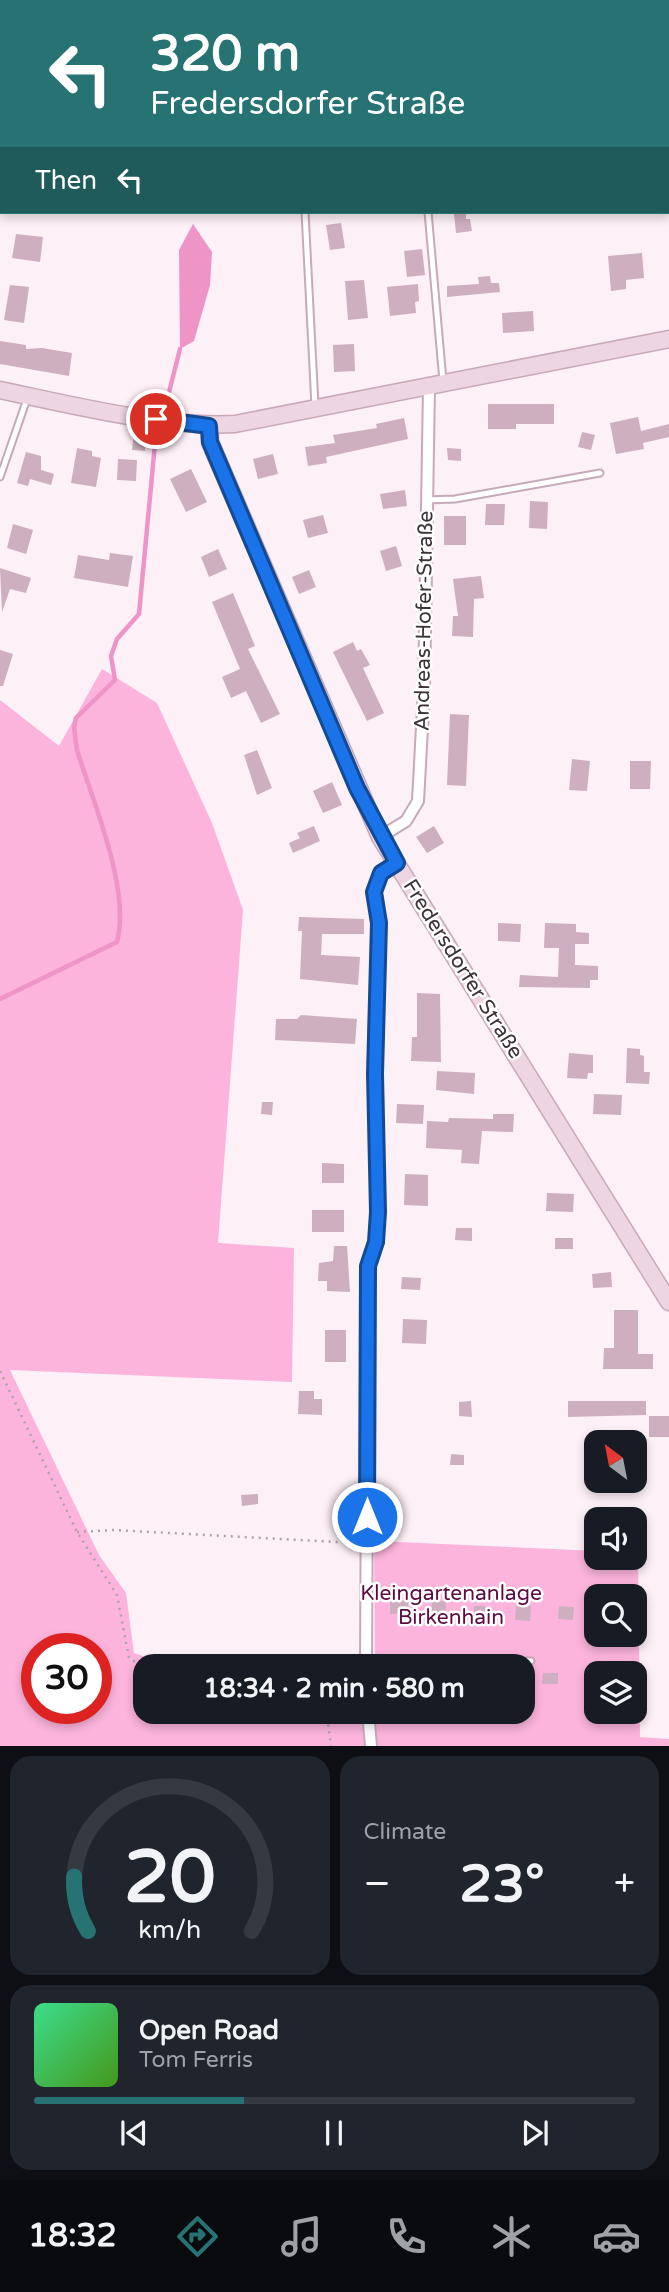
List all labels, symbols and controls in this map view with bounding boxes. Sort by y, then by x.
text: 320 m [150,25,300,84]
icon: left [35,28,126,119]
text: Fredersdorfer Straße [150,85,465,123]
icon: left [111,161,149,199]
text: Then [35,165,97,196]
pin [126,389,186,449]
icon: arrive [137,400,175,438]
street label: Andreas-Hofer-Straße [410,510,438,731]
street label: Fredersdorfer Straße [398,875,528,1063]
north arrow [584,1430,648,1493]
map controls [584,1430,647,1724]
position arrow [330,1480,404,1554]
button: sound [584,1507,647,1570]
park label: Kleingartenanlage Birkenhain [360,1581,542,1630]
button: search [584,1584,647,1647]
speed limit sign: 30 [21,1633,112,1724]
button: layers [584,1661,647,1724]
text: 18:34 · 2 min · 580 m [203,1673,465,1704]
text: Climate [364,1818,446,1846]
text: 20 [124,1835,215,1923]
text: 23° [460,1853,545,1916]
text: − [364,1861,391,1907]
text: + [614,1861,635,1907]
text: km/h [138,1915,201,1945]
text: Open Road [139,2015,279,2046]
text: Tom Ferris [139,2046,253,2074]
icon: previous [115,2114,153,2152]
icon: pause [315,2114,353,2152]
icon: next [516,2114,554,2152]
icon: directions [173,2212,222,2261]
icon: music [277,2212,326,2261]
icon: phone [382,2212,431,2261]
icon: climate [487,2212,536,2261]
icon: car [592,2212,641,2261]
text: 18:32 [28,2217,117,2255]

